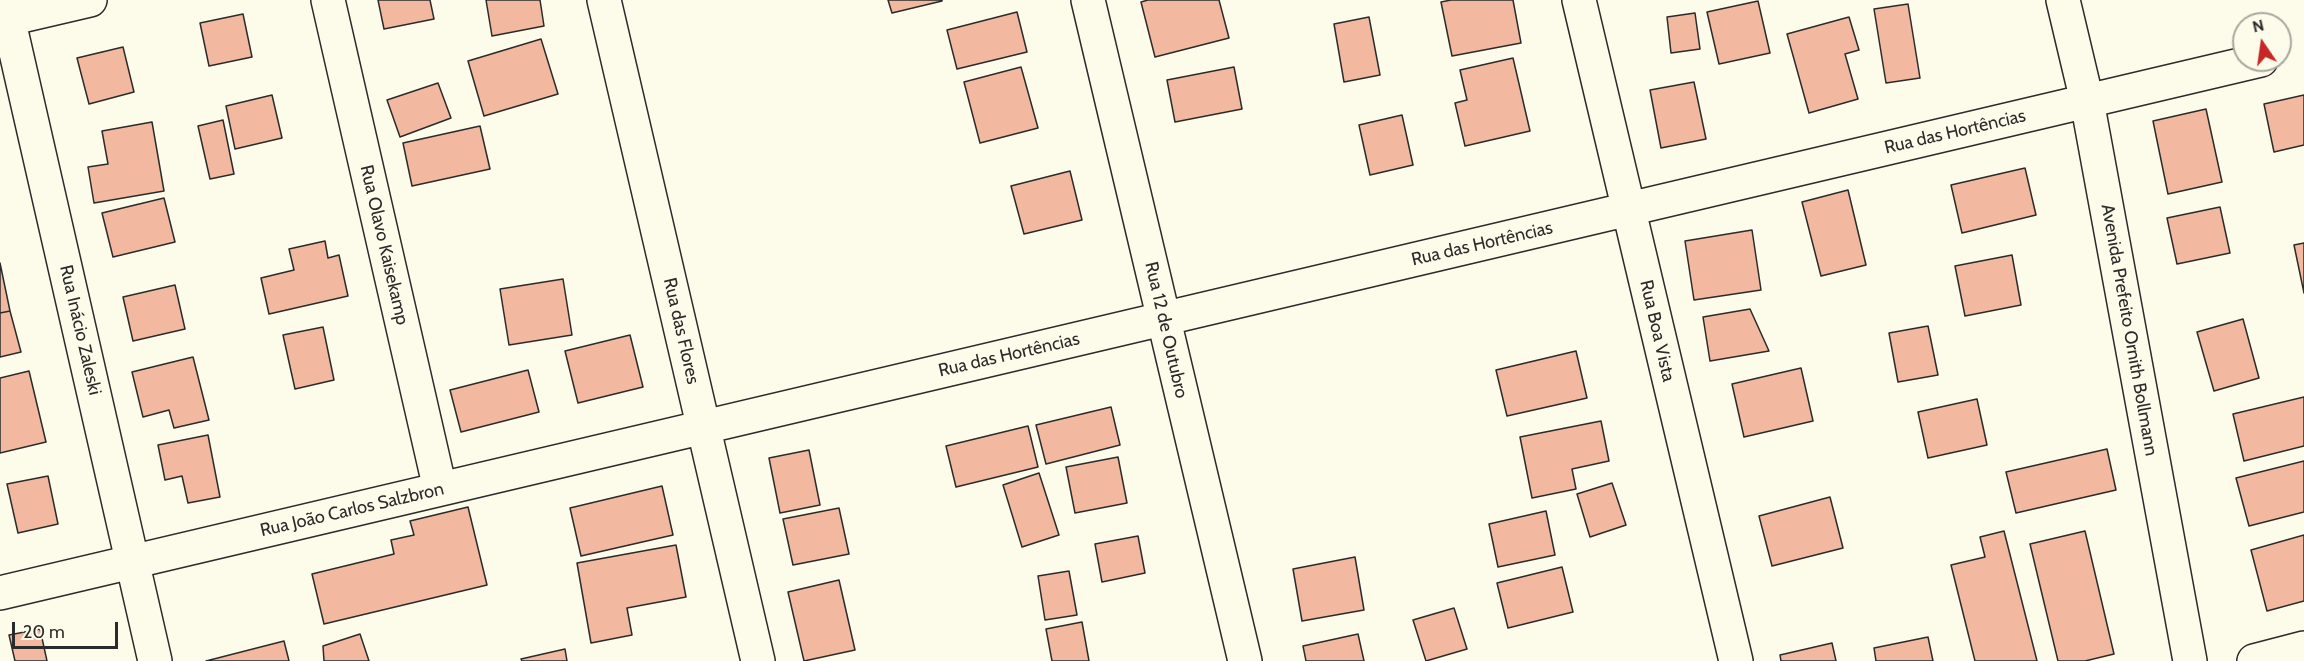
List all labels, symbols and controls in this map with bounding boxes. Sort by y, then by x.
north arrow [2232,12,2292,72]
text: N [2251,15,2266,36]
street label: Rua das Hortências [1882,105,2028,159]
street label: Rua Olavo Kaisekamp [355,163,413,327]
street label: Avenida Prefeito Ornith Bollmann [2096,202,2162,458]
street label: Rua das Hortências [1409,217,1555,271]
street label: Rua 12 de Outubro [1140,260,1192,400]
street label: Rua Inácio Zaleski [55,263,105,397]
street label: Rua das Flores [658,276,704,386]
street label: Rua Boa Vista [1635,278,1679,384]
street label: Rua das Hortências [936,328,1082,382]
street label: Rua João Carlos Salzbron [258,478,446,542]
scale bar [15,610,122,648]
text: 20 m [23,621,65,643]

